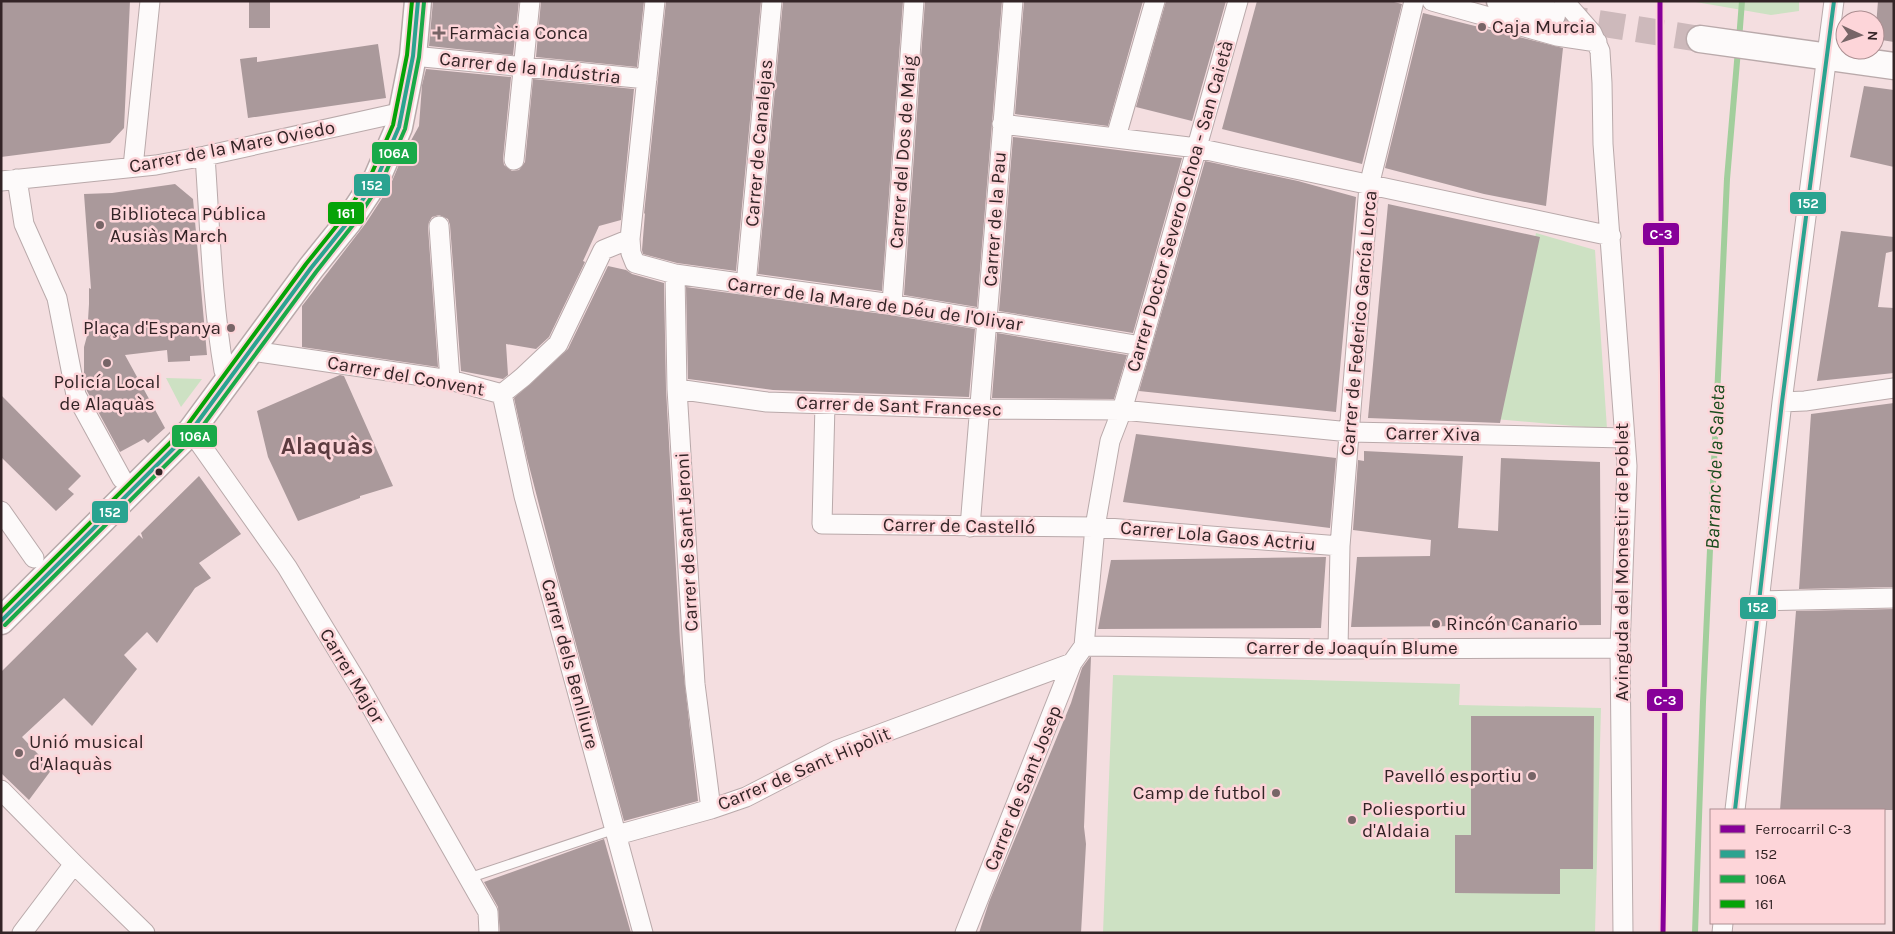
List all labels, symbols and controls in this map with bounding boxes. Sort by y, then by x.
north arrow [1835,10,1885,60]
place label: Caja Murcia [1492,16,1595,38]
marker: Caja Murcia [1476,21,1488,33]
place label: Farmàcia Conca [449,22,588,44]
marker: Farmàcia Conca [433,27,445,39]
text: N [1864,30,1881,41]
street label: Carrer Doctor Severo Ochoa - San Caietà [1122,38,1238,374]
street label: Carrer de la Indústria [438,48,622,88]
street label: Carrer del Dos de Maig [885,54,921,249]
street label: Carrer de Canalejas [741,58,777,228]
street label: Carrer de la Mare Oviedo [127,116,337,178]
line badge: 106A [371,141,418,165]
text: 106A [378,145,410,162]
street label: Carrer de la Pau [979,151,1011,287]
line badge: 152 [353,173,391,197]
text: 152 [361,177,383,194]
street label: Carrer de Federico García Lorca [1336,189,1382,457]
line badge: 152 [1789,191,1827,215]
text: 152 [1797,195,1819,212]
line badge: 161 [327,201,365,225]
place label: Biblioteca Pública Ausiàs March [110,203,266,247]
text: 161 [337,205,355,222]
marker: Biblioteca Pública Ausiàs March [94,219,106,231]
line badge: C-3 [1642,222,1680,246]
text: C-3 [1650,226,1672,243]
street label: Carrer de la Mare de Déu de l'Olivar [726,272,1024,336]
place label: Plaça d'Espanya [83,317,221,339]
marker: Plaça d'Espanya [225,322,237,334]
street label: Carrer del Convent [326,351,486,401]
marker: Policía Local de Alaquàs [101,357,113,369]
place label: Policía Local de Alaquàs [53,371,161,415]
water label: Barranc de la Saleta [1701,384,1729,550]
street label: Carrer de Sant Francesc [796,391,1002,421]
street label: Carrer Xiva [1385,422,1481,446]
street label: Avinguda del Monestir de Poblet [1611,423,1633,701]
line badge: 106A [171,424,218,448]
text: 106A [179,428,211,445]
district label: Alaquàs [281,432,373,460]
street label: Carrer de Sant Jeroni [671,452,703,632]
unlabelled marker [154,467,164,477]
line badge: 152 [91,500,129,524]
text: 152 [99,504,121,521]
street label: Carrer de Castelló [883,514,1035,538]
street label: Carrer Lola Gaos Actriu [1119,516,1317,556]
street label: Carrer dels Benlliure [537,576,603,752]
line badge: 152 [1739,596,1777,620]
text: 152 [1747,599,1769,616]
place label: Rincón Canario [1446,613,1578,635]
marker: Rincón Canario [1430,618,1442,630]
street label: Carrer Major [315,625,389,728]
street label: Carrer de Joaquín Blume [1246,637,1458,659]
line badge: C-3 [1646,688,1684,712]
text: C-3 [1654,692,1676,709]
street label: Carrer de Sant Josep [980,702,1066,874]
street label: Carrer de Sant Hipòlit [714,723,894,815]
place label: Unió musical d'Alaquàs [29,731,144,775]
marker: Unió musical d'Alaquàs [13,747,25,759]
place label: Pavelló esportiu [1384,765,1522,787]
marker: Pavelló esportiu [1526,770,1538,782]
place label: Camp de futbol [1133,782,1266,804]
marker: Camp de futbol [1270,787,1282,799]
place label: Poliesportiu d'Aldaia [1362,798,1466,842]
legend [1710,809,1885,924]
marker: Poliesportiu d'Aldaia [1346,814,1358,826]
text: Ferrocarril C-3 [1755,820,1852,838]
text: 152 [1755,845,1777,863]
text: 106A [1755,870,1786,888]
text: 161 [1755,895,1774,913]

